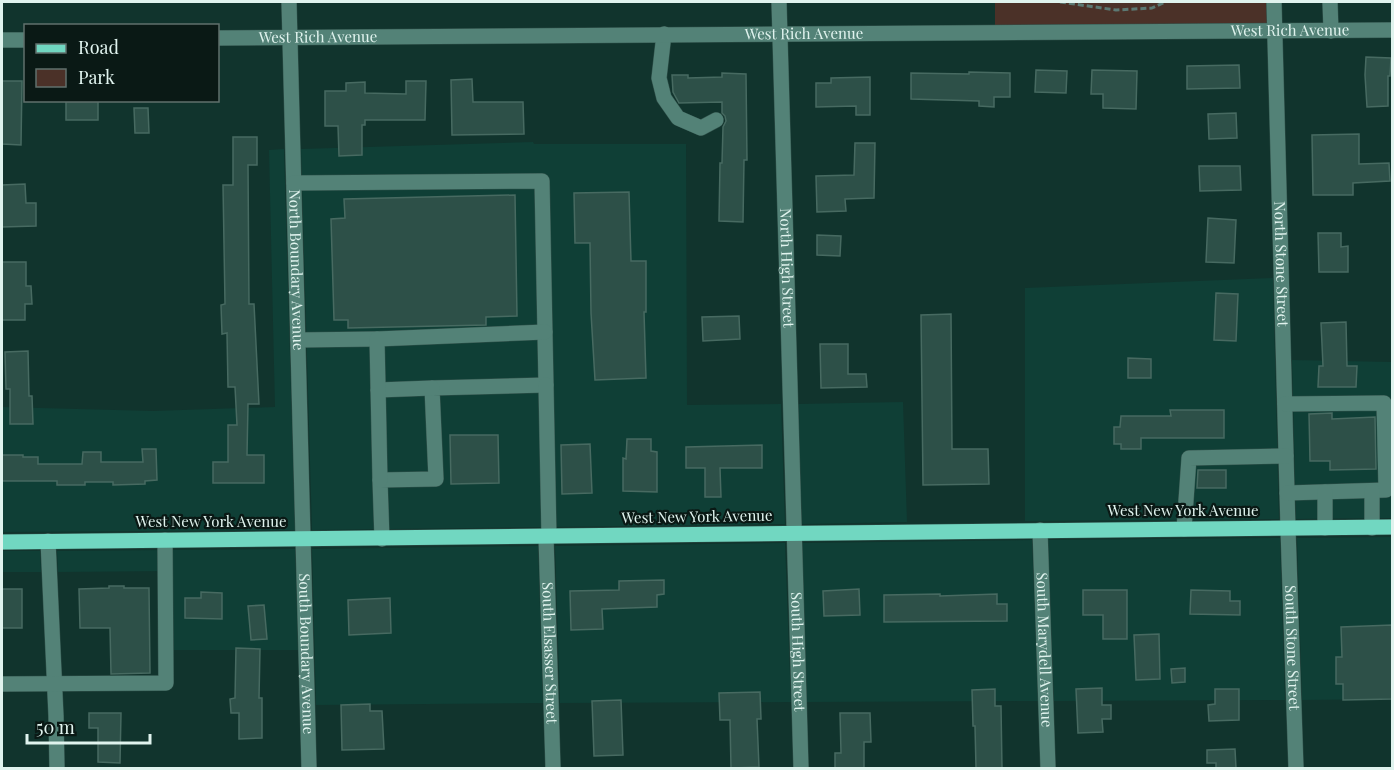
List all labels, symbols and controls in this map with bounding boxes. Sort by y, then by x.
street label: West Rich Avenue [1230,19,1349,40]
street label: West Rich Avenue [744,23,863,43]
legend [24,24,219,102]
street label: West Rich Avenue [258,26,377,47]
text: Road [78,35,119,59]
text: Park [78,65,115,89]
street label: North Boundary Avenue [285,189,309,351]
street label: North Stone Street [1270,201,1294,328]
street label: North High Street [776,208,799,329]
street label: West New York Avenue [1106,500,1259,520]
street label: West New York Avenue [620,505,773,527]
street label: West New York Avenue [134,511,287,531]
street label: South Marydell Avenue [1032,572,1058,728]
street label: South Boundary Avenue [295,573,319,735]
street label: South Elsasser Street [538,582,563,725]
street label: South Stone Street [1281,585,1305,711]
street label: South High Street [787,592,810,712]
scale bar [27,707,150,745]
text: 50 m [36,715,75,739]

